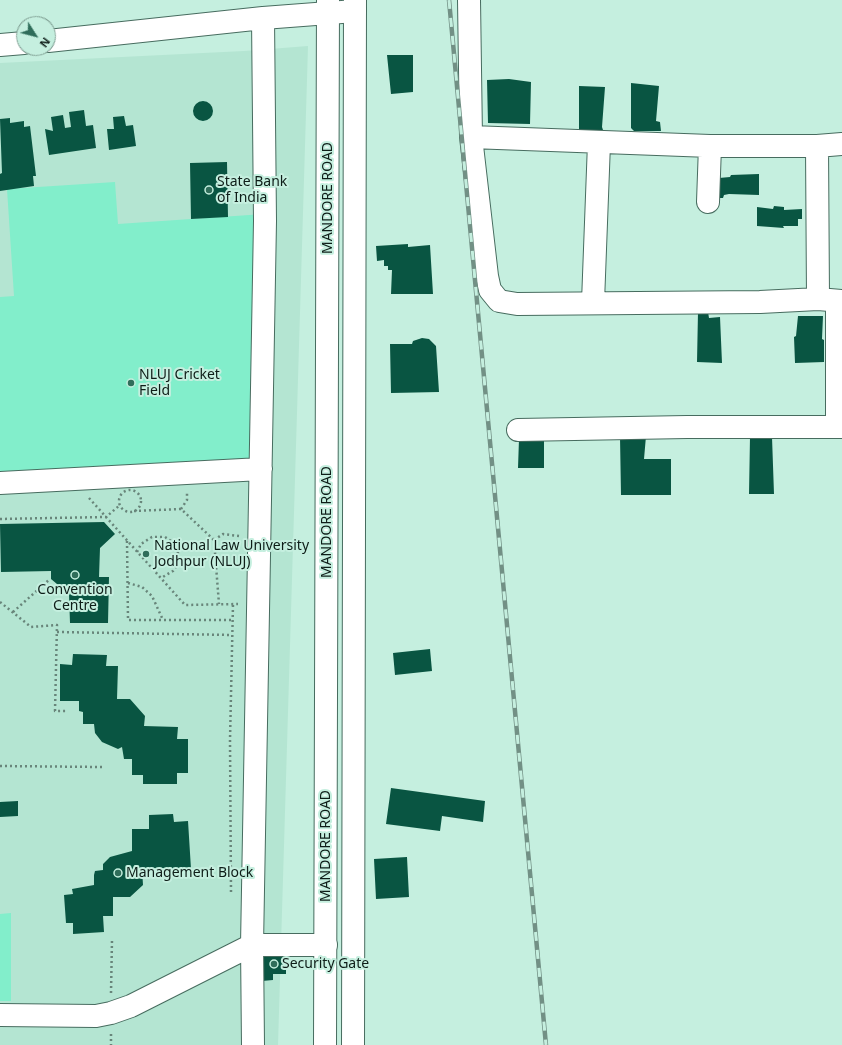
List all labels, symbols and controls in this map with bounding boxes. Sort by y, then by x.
north arrow [16,16,56,56]
text: N [37,35,54,51]
street label: MANDORE ROAD [320,142,336,254]
place label: State Bank of India [217,174,287,206]
marker: State Bank of India [204,185,214,195]
place label: NLUJ Cricket Field [139,367,220,400]
marker: NLUJ Cricket Field [126,378,136,388]
street label: MANDORE ROAD [319,466,335,578]
place label: National Law University Jodhpur (NLUJ) [154,538,309,570]
marker: National Law University Jodhpur (NLUJ) [141,549,151,559]
marker: Convention Centre [70,570,80,580]
place label: Convention Centre [37,582,113,614]
street label: MANDORE ROAD [318,790,334,902]
place label: Management Block [126,865,253,881]
marker: Management Block [113,868,123,878]
place label: Security Gate [282,956,369,972]
marker: Security Gate [269,959,279,969]

